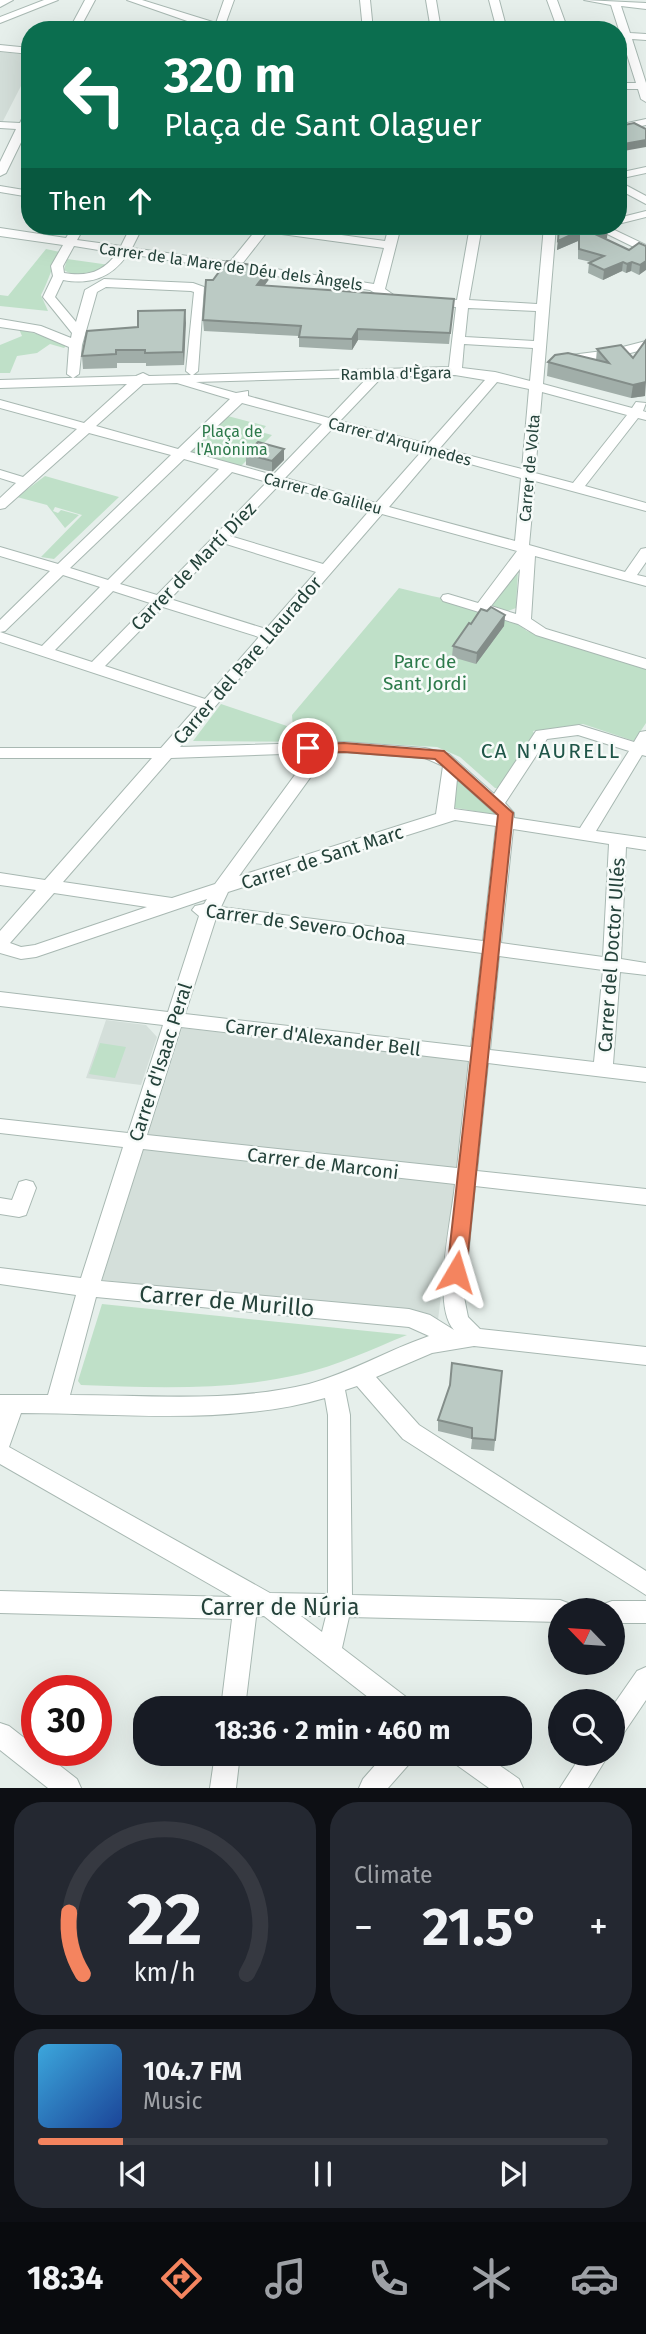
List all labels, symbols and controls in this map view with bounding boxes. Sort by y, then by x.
text: 320 m [164,46,296,105]
icon: left [49,49,140,140]
text: Plaça de Sant Olaguer [164,106,482,144]
icon: ahead [121,182,159,220]
text: Then [49,186,107,217]
street label: Carrer de la Mare de Déu dels Àngels [98,238,364,294]
street label: Rambla d'Ègara [340,362,452,384]
street label: Carrer d'Arquímedes [326,413,474,470]
street label: Carrer de Volta [515,413,544,523]
park label: Plaça de l'Anònima [196,422,268,459]
street label: Carrer de Galileu [262,469,384,518]
street label: Carrer de Martí Díez [126,497,261,636]
street label: Carrer del Pare Llaurador [168,571,327,749]
park label: Parc de Sant Jordi [383,650,467,695]
pin [278,718,338,778]
icon: arrive [289,729,327,767]
district label: CA N'AURELL [481,738,621,764]
street label: Carrer de Sant Marc [238,820,406,895]
street label: Carrer del Doctor Ullés [593,857,630,1053]
street label: Carrer de Severo Ochoa [204,899,408,950]
street label: Carrer d'Isaac Peral [124,980,197,1144]
street label: Carrer d'Alexander Bell [224,1014,422,1061]
street label: Carrer de Marconi [246,1143,400,1184]
position arrow [419,1235,493,1309]
street label: Carrer de Murillo [138,1279,316,1323]
street label: Carrer de Núria [200,1593,360,1621]
north arrow [548,1598,625,1675]
map controls [548,1598,625,1766]
speed limit sign: 30 [21,1675,112,1766]
button: search [548,1689,625,1766]
text: 18:36 · 2 min · 460 m [215,1715,450,1746]
text: Climate [354,1861,433,1889]
text: 22 [127,1877,203,1964]
text: 21.5° [422,1896,540,1959]
text: − [354,1904,373,1950]
text: + [589,1904,608,1950]
text: km/h [134,1958,196,1988]
text: 104.7 FM [143,2056,242,2087]
text: Music [143,2087,203,2115]
icon: previous [114,2155,152,2193]
icon: pause [304,2155,342,2193]
icon: next [494,2155,532,2193]
icon: directions [157,2254,206,2303]
icon: music [261,2254,310,2303]
icon: phone [364,2254,413,2303]
icon: climate [467,2254,516,2303]
icon: car [570,2254,619,2303]
text: 18:34 [27,2259,103,2297]

